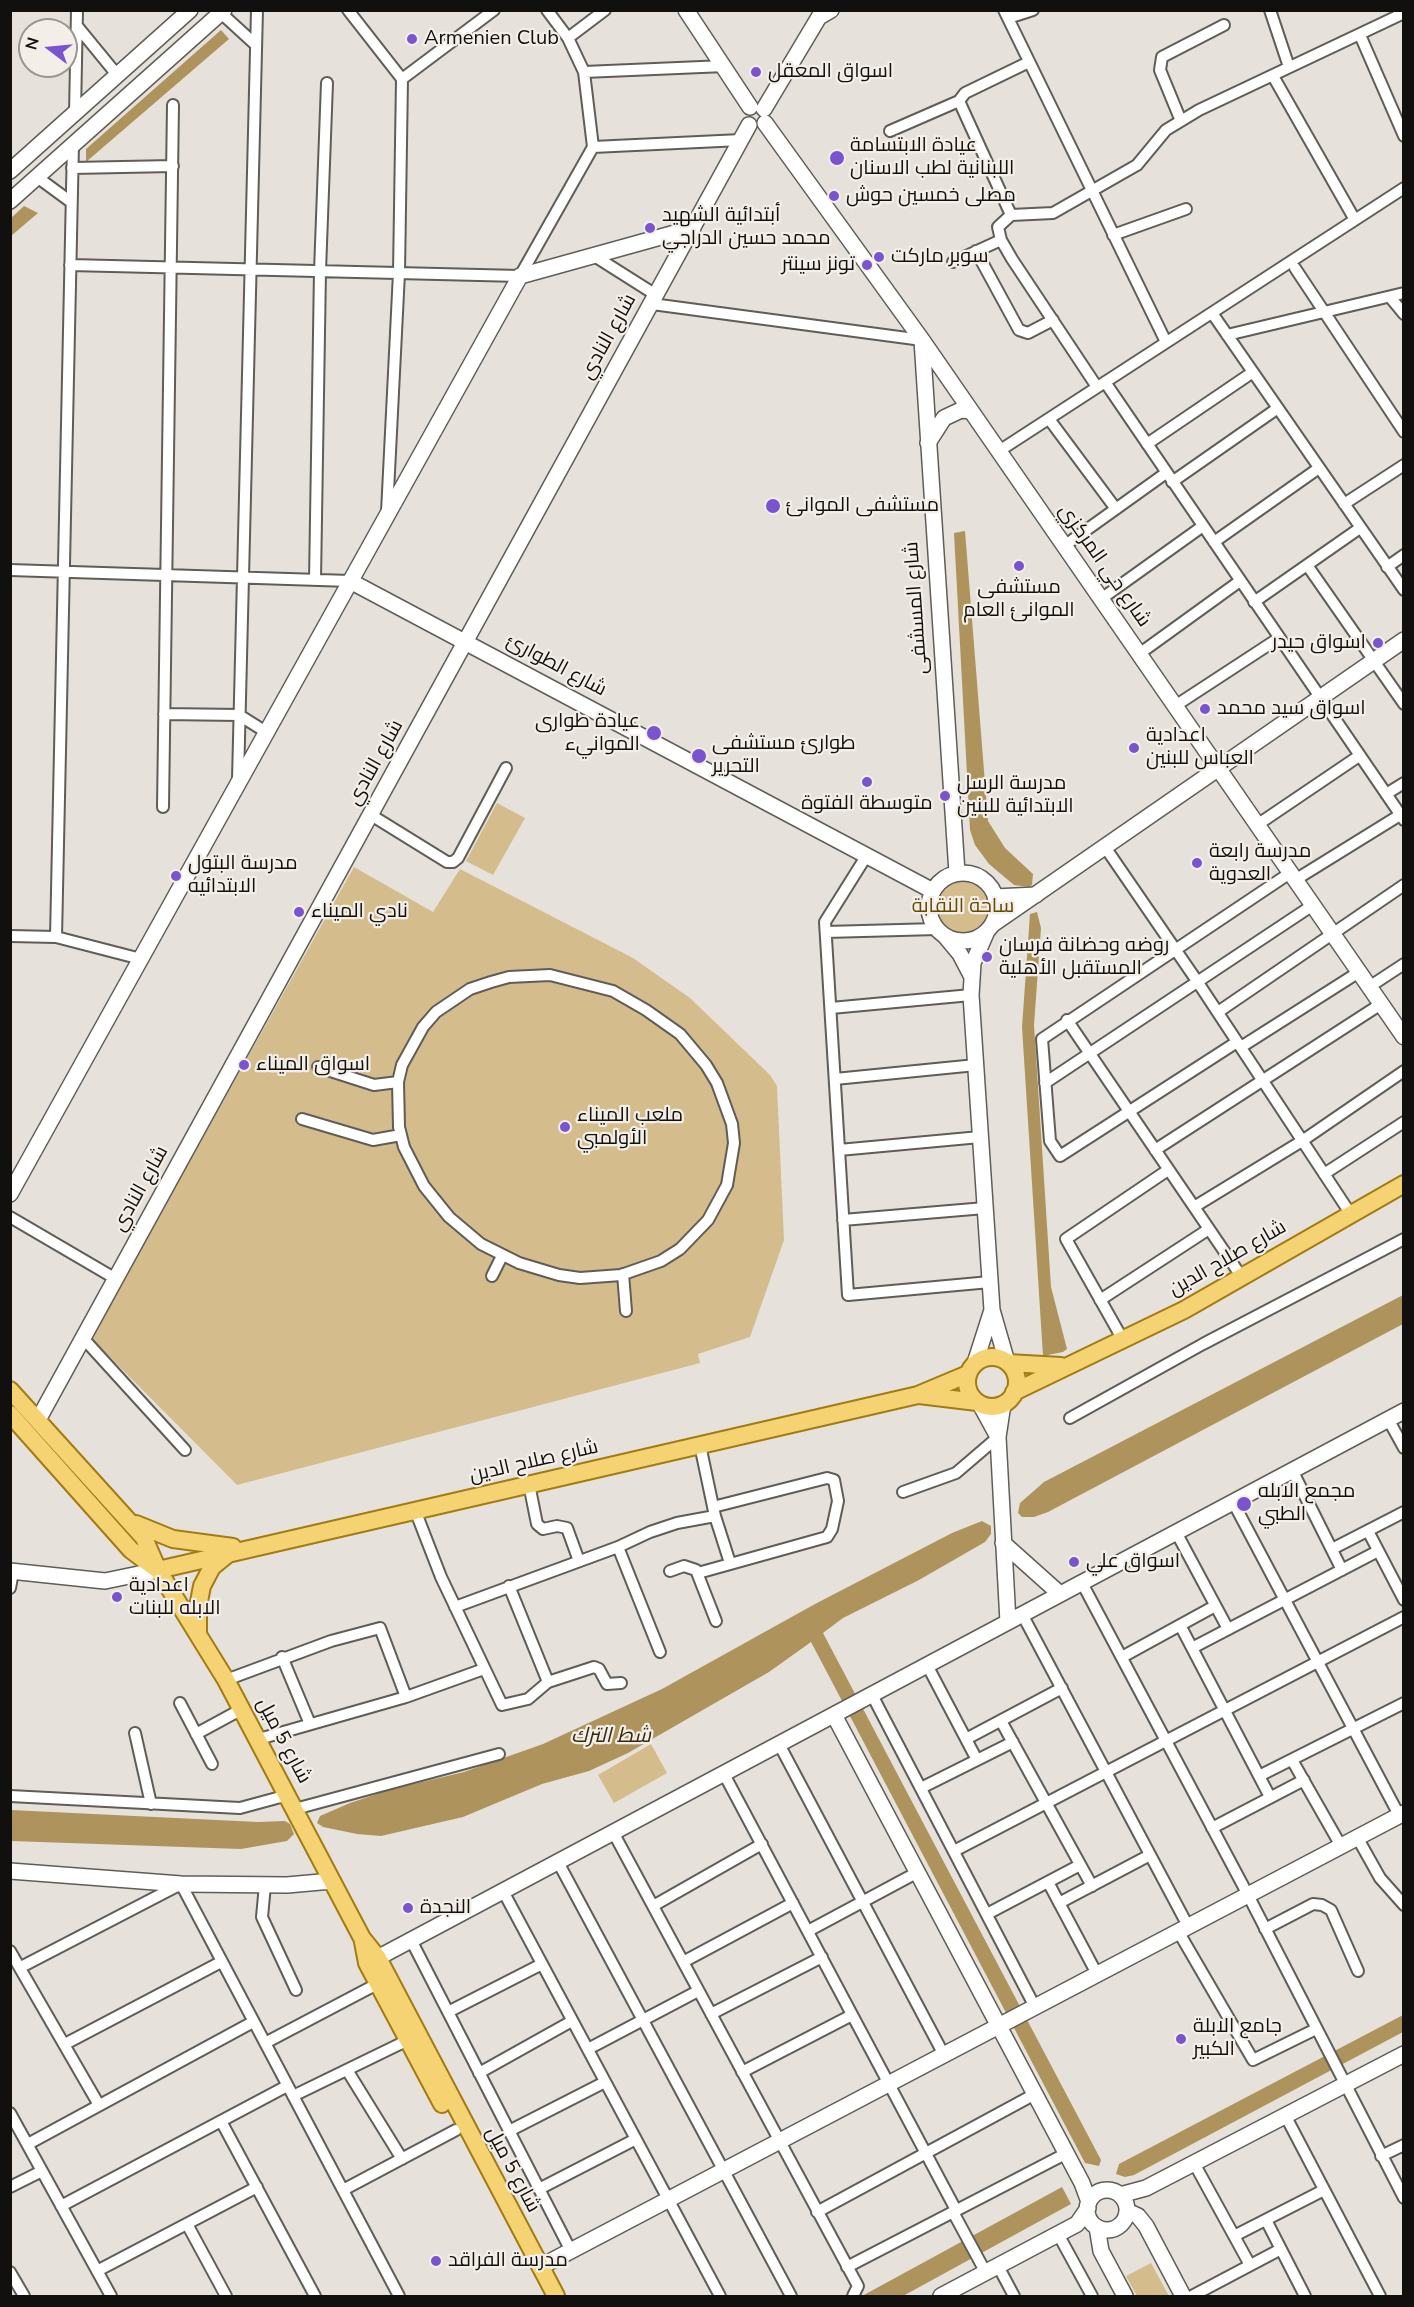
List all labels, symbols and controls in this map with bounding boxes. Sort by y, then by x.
north arrow [18,18,78,78]
place label: Armenien Club [424,27,559,51]
marker: Armenien Club [405,32,419,46]
text: N [20,35,45,52]
place label: اسواق المعقل [768,60,893,84]
marker: اسواق المعقل [749,65,763,79]
place label: عيادة الابتسامة اللبنانية لطب الاسنان [850,134,1014,181]
marker: عيادة الابتسامة اللبنانية لطب الاسنان [828,149,846,167]
place label: مصلى خمسين حوش [846,184,1016,208]
marker: مصلى خمسين حوش [827,189,841,203]
place label: أبتدائية الشهيد محمد حسين الدراجي [662,204,831,251]
marker: أبتدائية الشهيد محمد حسين الدراجي [643,221,657,235]
place label: سوبر ماركت [891,245,988,269]
marker: سوبر ماركت [872,250,886,264]
place label: تونز سينتر [781,253,855,277]
marker: تونز سينتر [860,258,874,272]
street label: شارع النادي [576,290,642,384]
place label: مستشفى الموانئ [786,494,939,518]
marker: مستشفى الموانئ [764,497,782,515]
street label: شارع حي المركزي [1053,500,1155,632]
street label: شارع المسشفى [900,541,934,675]
marker: مستشفى الموانئ العام [1012,559,1026,573]
place label: مستشفى الموانئ العام [963,576,1075,623]
street label: شارع الطوارئ [502,630,610,702]
place label: اسواق حيدر [1272,631,1366,655]
marker: اسواق حيدر [1371,636,1385,650]
place label: اسواق سيد محمد [1217,697,1366,721]
marker: اسواق سيد محمد [1198,702,1212,716]
place label: عيادة طوارى الموانيء [535,710,640,757]
street label: شارع النادي [343,716,409,810]
marker: عيادة طوارى الموانيء [645,724,663,742]
place label: اعدادية العباس للبنين [1146,724,1254,771]
place label: طوارئ مستشفى التحرير [712,732,856,779]
marker: اعدادية العباس للبنين [1127,741,1141,755]
marker: طوارئ مستشفى التحرير [690,747,708,765]
place label: مدرسة الرسل الابتدائية للبنين [957,772,1074,819]
marker: متوسطة الفتوة [860,775,874,789]
marker: مدرسة الرسل الابتدائية للبنين [938,789,952,803]
place label: متوسطة الفتوة [801,792,933,816]
place label: مدرسة رابعة العدوية [1209,840,1311,887]
place label: مدرسة البتول الابتدائيه [188,852,298,899]
marker: مدرسة رابعة العدوية [1190,856,1204,870]
marker: مدرسة البتول الابتدائيه [169,869,183,883]
park label: ساحة النقابة [912,895,1014,919]
place label: نادي الميناء [311,900,408,924]
marker: نادي الميناء [292,905,306,919]
place label: روضه وحضانة فرسان المستقبل الأهلية [999,934,1169,981]
marker: روضه وحضانة فرسان المستقبل الأهلية [980,950,994,964]
place label: اسواق الميناء [256,1053,370,1077]
marker: اسواق الميناء [237,1058,251,1072]
place label: ملعب الميناء الأولمبي [577,1104,683,1151]
marker: ملعب الميناء الأولمبي [558,1120,572,1134]
street label: شارع النادي [108,1142,174,1236]
street label: شارع صلاح الدين [1165,1216,1291,1302]
street label: شارع صلاح الدين [467,1436,601,1488]
place label: مجمع الابله الطبي [1258,1480,1355,1527]
marker: مجمع الابله الطبي [1235,1495,1253,1513]
place label: اسواق علي [1086,1550,1180,1574]
marker: اسواق علي [1067,1555,1081,1569]
place label: اعدادية الابله للبنات [129,1574,221,1621]
marker: اعدادية الابله للبنات [110,1590,124,1604]
street label: شارع 5 ميل [250,1694,316,1788]
water label: شط الترك [571,1724,651,1750]
place label: النجدة [420,1896,471,1920]
marker: النجدة [401,1901,415,1915]
place label: جامع الابلة الكبير [1193,2015,1282,2062]
marker: جامع الابلة الكبير [1174,2032,1188,2046]
street label: شارع 5 ميل [479,2123,545,2217]
place label: مدرسة الفراقد [448,2249,568,2273]
marker: مدرسة الفراقد [429,2254,443,2268]

